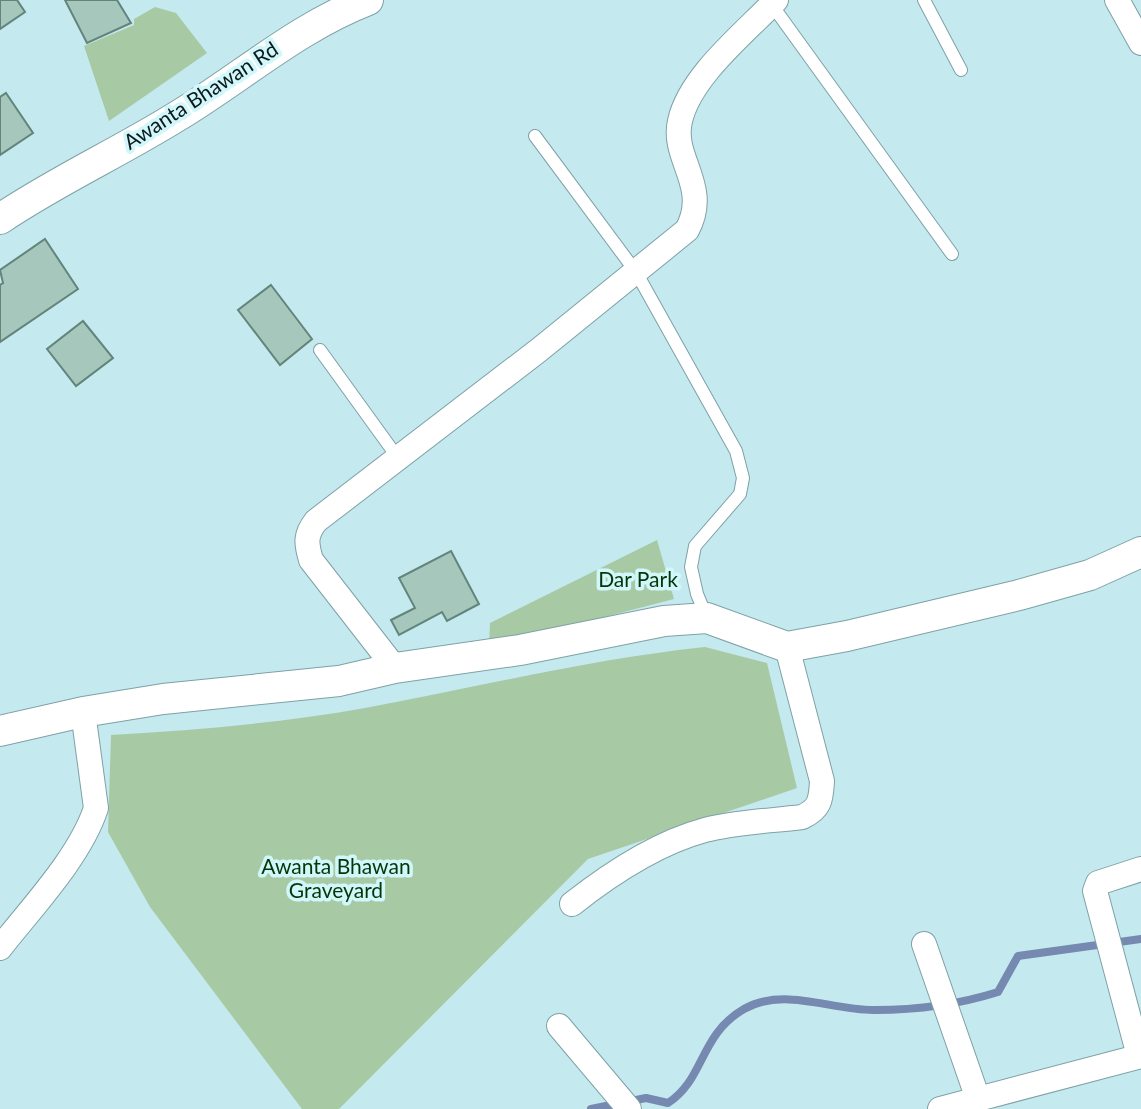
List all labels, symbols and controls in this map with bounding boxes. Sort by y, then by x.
street label: Awanta Bhawan Rd [118,36,282,154]
park label: Dar Park [598,566,678,591]
park label: Awanta Bhawan Graveyard [261,853,411,902]

